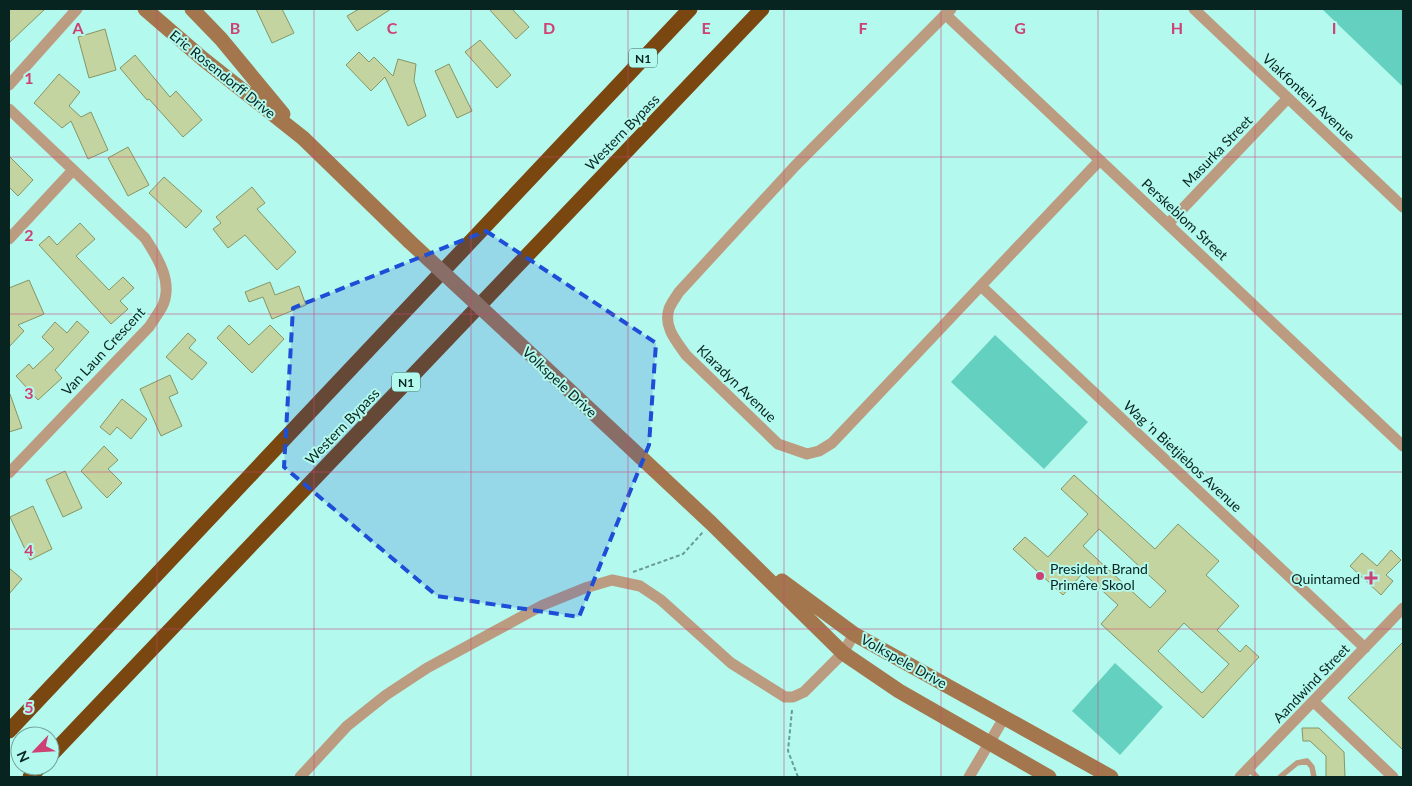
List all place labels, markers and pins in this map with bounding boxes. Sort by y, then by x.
place label: President Brand Primêre Skool [1050,560,1148,593]
marker: President Brand Primêre Skool [1034,570,1046,582]
place label: Quintamed [1291,570,1360,587]
marker: Quintamed [1364,571,1378,585]

